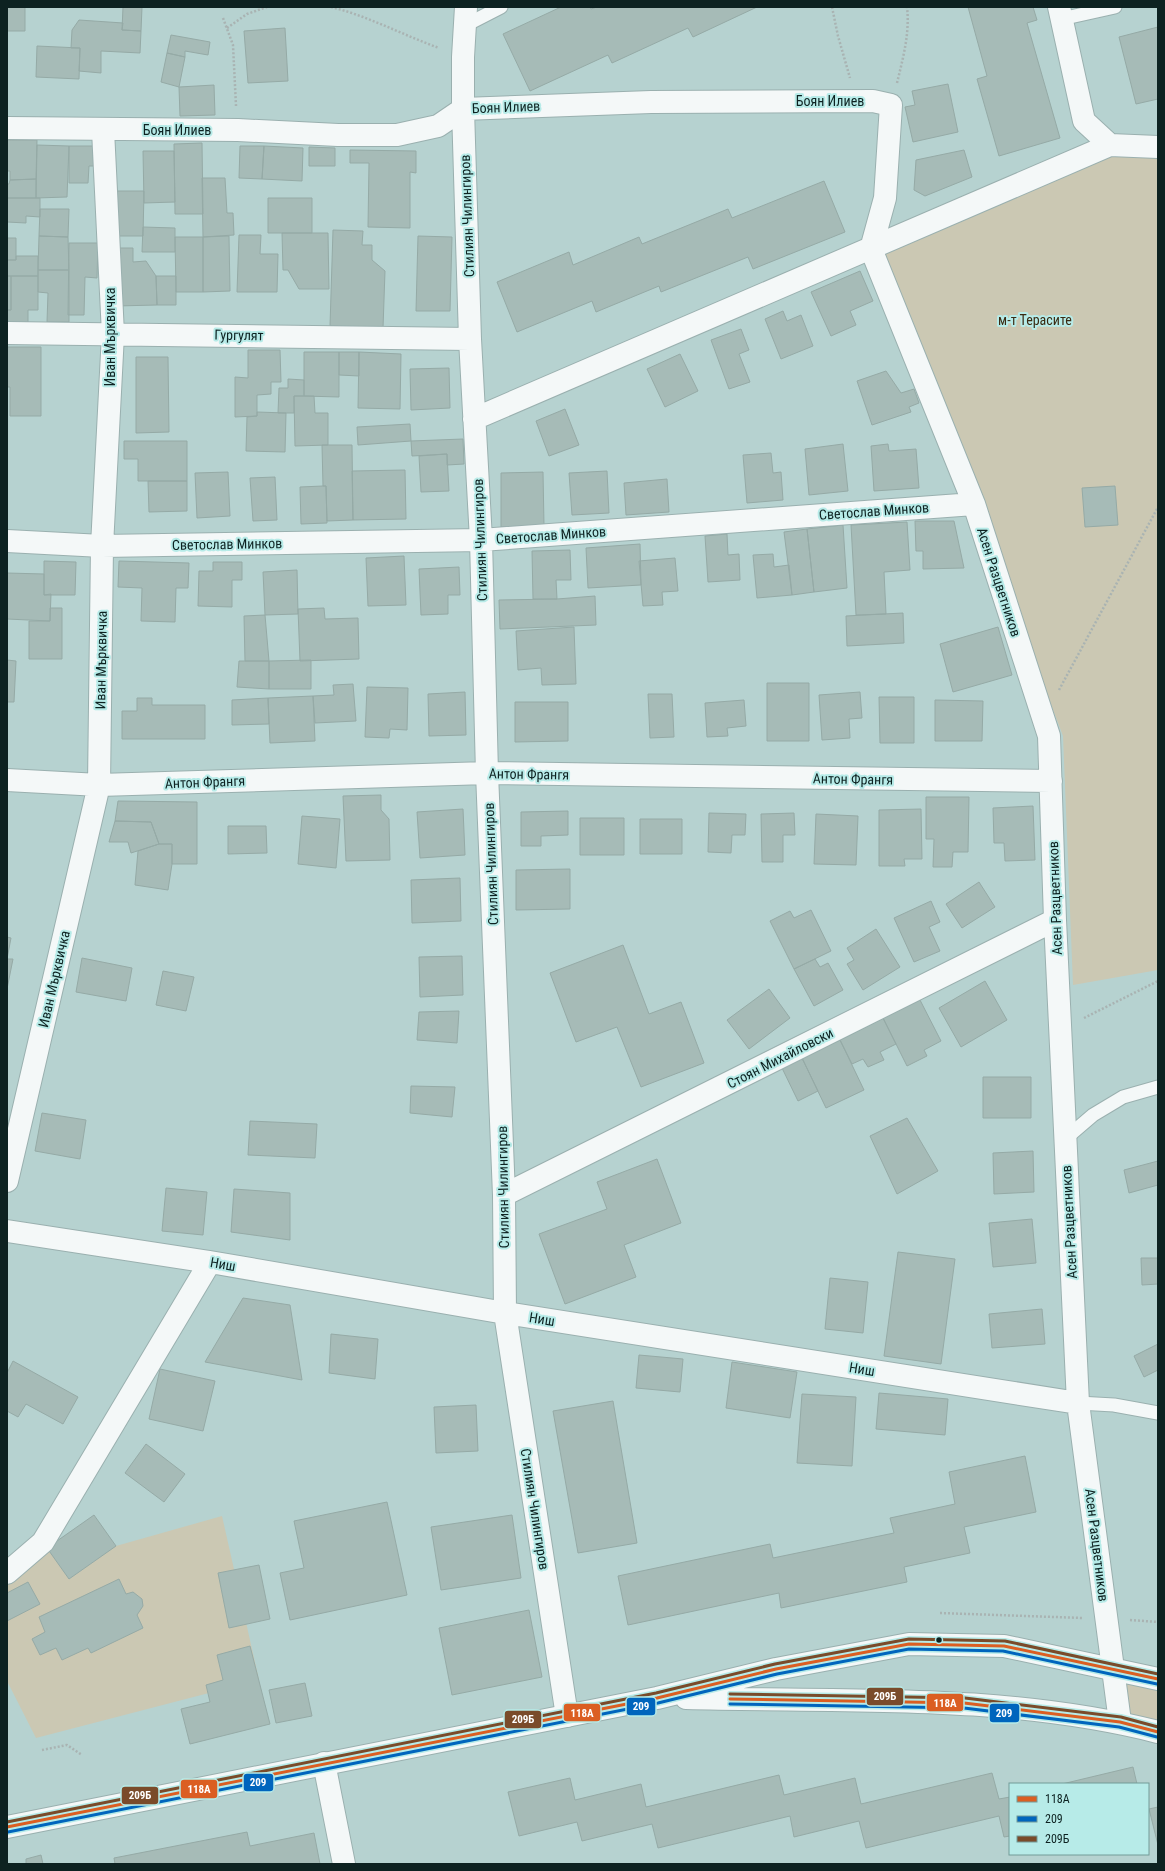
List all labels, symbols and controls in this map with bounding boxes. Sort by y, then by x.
street label: Боян Илиев [796,93,864,109]
street label: Боян Илиев [471,98,541,116]
street label: Боян Илиев [143,122,211,138]
street label: Стилиян Чилингиров [457,154,477,278]
street label: Иван Мърквичка [102,288,118,386]
park label: м-т Терасите [998,312,1072,328]
street label: Гургулят [214,327,264,343]
street label: Стилиян Чилингиров [470,478,490,602]
street label: Светослав Минков [818,499,930,523]
street label: Светослав Минков [495,523,607,547]
street label: Асен Разцветников [974,525,1024,639]
street label: Светослав Минков [172,535,282,553]
street label: Иван Мърквичка [92,610,110,710]
street label: Антон Франгя [489,765,569,783]
street label: Антон Франгя [813,770,893,788]
street label: Антон Франгя [165,773,245,791]
street label: Стилиян Чилингиров [481,802,501,926]
street label: Асен Разцветников [1045,841,1065,955]
street label: Иван Мърквичка [35,929,73,1029]
street label: Стоян Михайловски [724,1024,836,1092]
street label: Стилиян Чилингиров [494,1126,512,1248]
street label: Асен Разцветников [1058,1165,1080,1279]
street label: Ниш [209,1254,237,1274]
street label: Ниш [528,1309,556,1329]
street label: Ниш [848,1359,876,1379]
street label: Стилиян Чилингиров [518,1447,552,1571]
street label: Асен Разцветников [1082,1488,1112,1602]
unlabelled marker [934,1635,944,1645]
line badge: 209Б [866,1687,904,1706]
text: 209Б [874,1690,896,1703]
line badge: 118А [926,1693,964,1712]
line badge: 209 [626,1697,656,1716]
text: 118А [933,1697,957,1710]
text: 209 [633,1700,649,1713]
line badge: 118А [563,1703,601,1722]
line badge: 209 [989,1703,1020,1723]
text: 118А [570,1707,594,1720]
text: 209 [996,1707,1012,1720]
line badge: 209Б [504,1710,542,1729]
text: 209Б [512,1713,534,1726]
line badge: 209 [243,1773,274,1792]
text: 209 [250,1776,266,1789]
line badge: 118А [180,1779,218,1799]
text: 118А [187,1783,211,1796]
legend [1009,1783,1149,1855]
line badge: 209Б [121,1786,159,1805]
text: 209Б [129,1789,151,1802]
text: 118А [1045,1792,1070,1806]
text: 209 [1045,1812,1063,1826]
text: 209Б [1045,1832,1070,1846]

